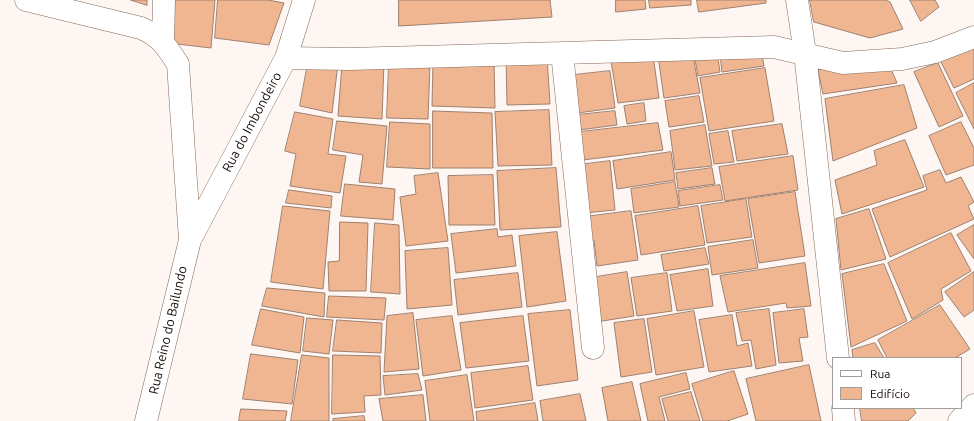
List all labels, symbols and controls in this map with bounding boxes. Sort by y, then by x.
street label: Rua do Imbondeiro [219,69,285,175]
street label: Rua Reino do Bailundo [146,264,190,396]
legend [832,357,962,409]
text: Rua [870,367,891,380]
text: Edifício [870,387,910,400]

